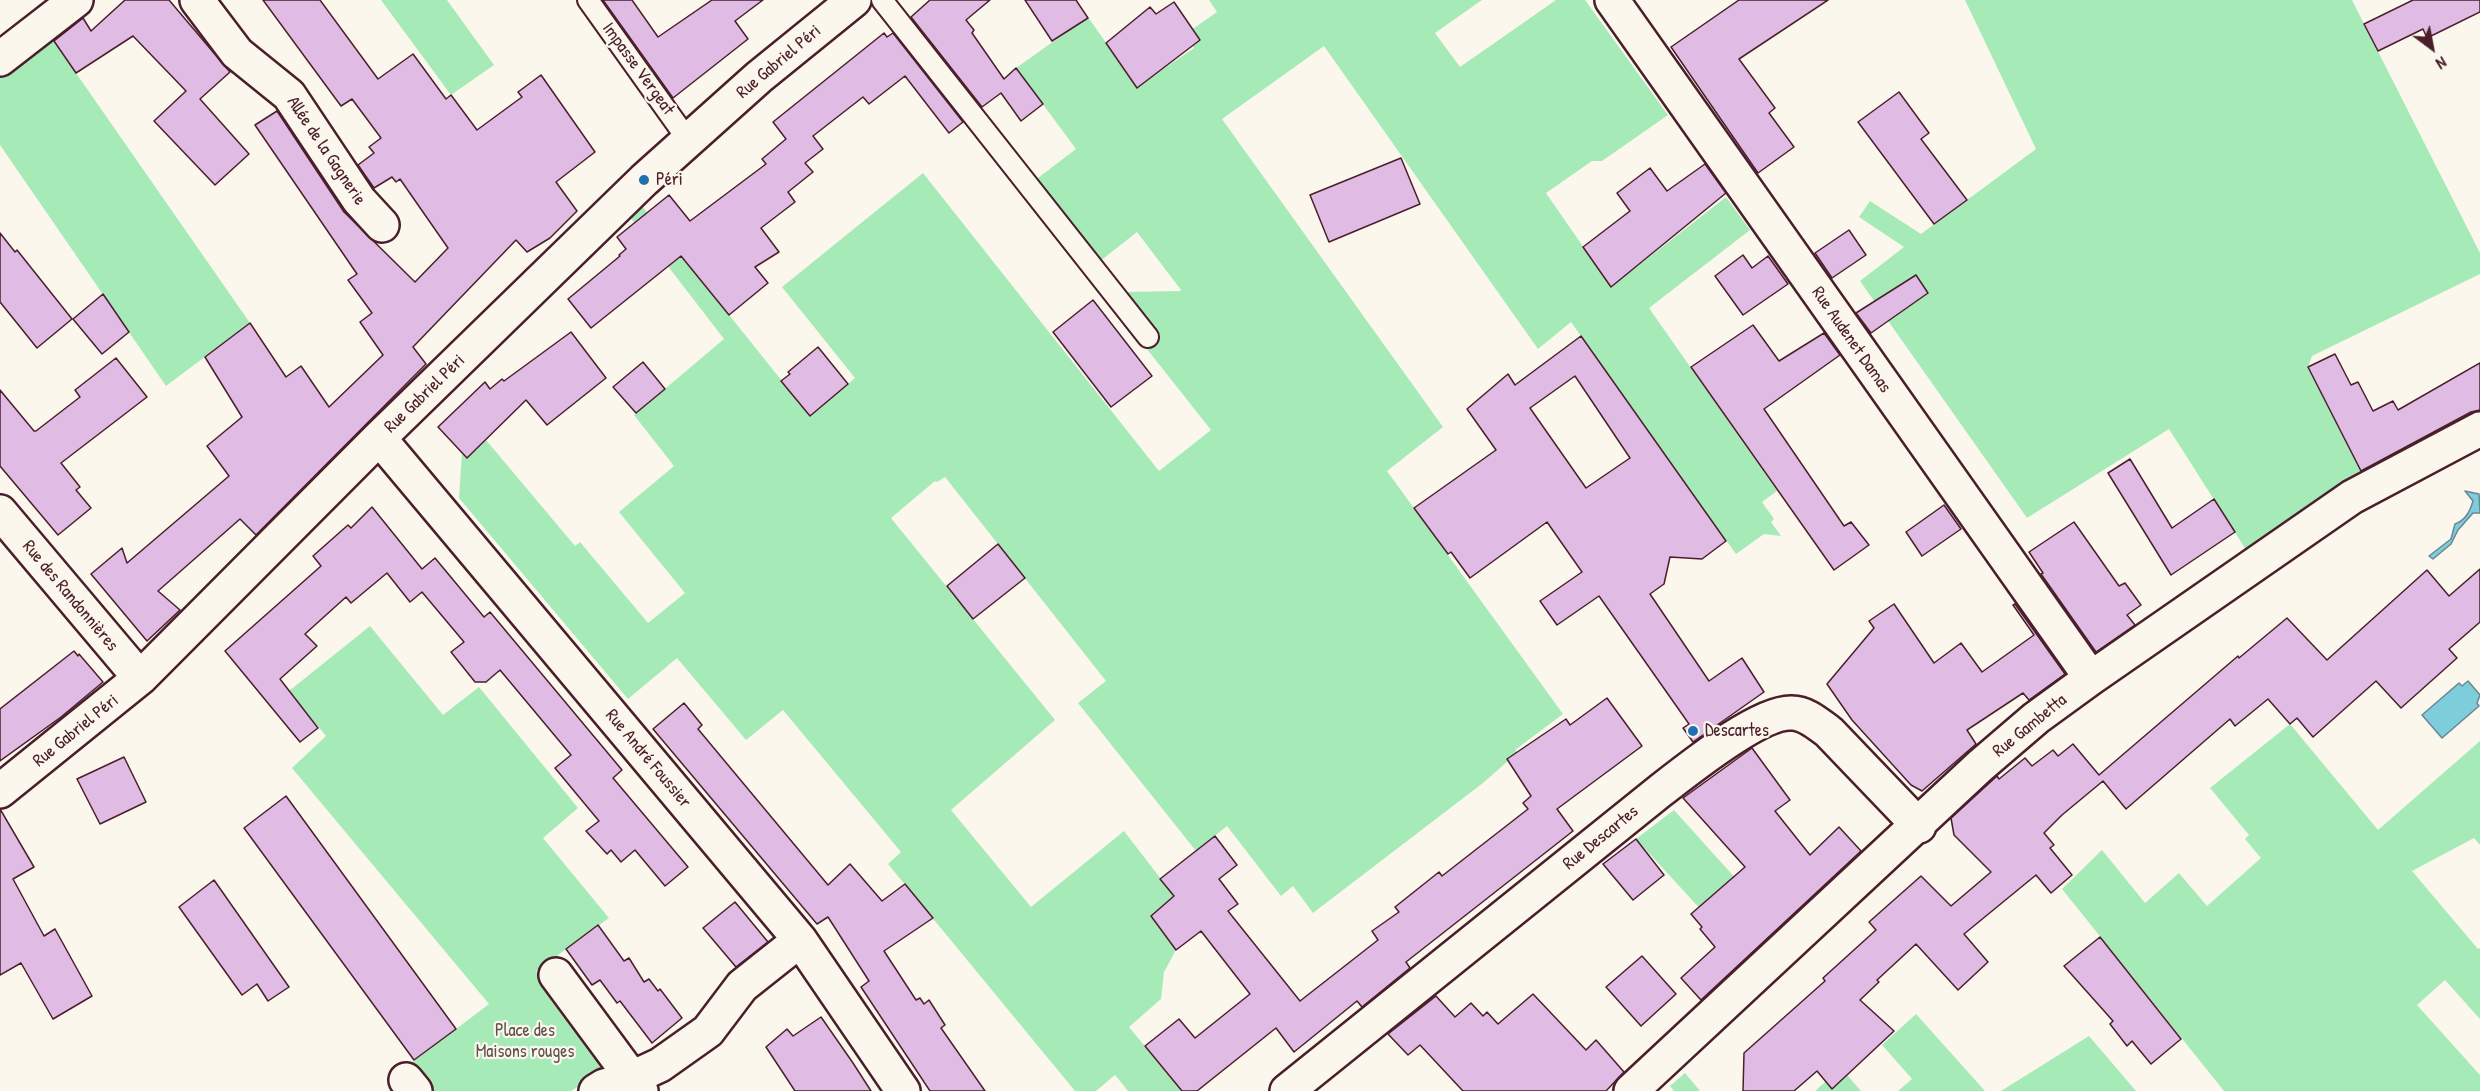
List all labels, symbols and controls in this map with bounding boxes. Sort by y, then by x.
north arrow [2402,18,2462,78]
street label: Impasse Vergeat [597,19,679,119]
street label: Rue Gabriel Péri [732,20,826,104]
text: N [2432,52,2451,75]
street label: Allée de la Gagnerie [282,93,370,209]
place label: Péri [656,169,683,191]
marker: Péri [637,173,651,187]
street label: Rue Audenet Damas [1807,283,1895,397]
street label: Rue Gabriel Péri [380,350,470,438]
street label: Rue des Randonnières [17,536,123,656]
street label: Rue Gabriel Péri [29,690,123,772]
street label: Rue Gambetta [1989,690,2071,762]
street label: Rue André Foussier [601,705,695,813]
place label: Descartes [1705,720,1769,742]
marker: Descartes [1686,724,1700,738]
street label: Rue Descartes [1559,801,1643,875]
park label: Place des Maisons rouges [476,1020,574,1062]

